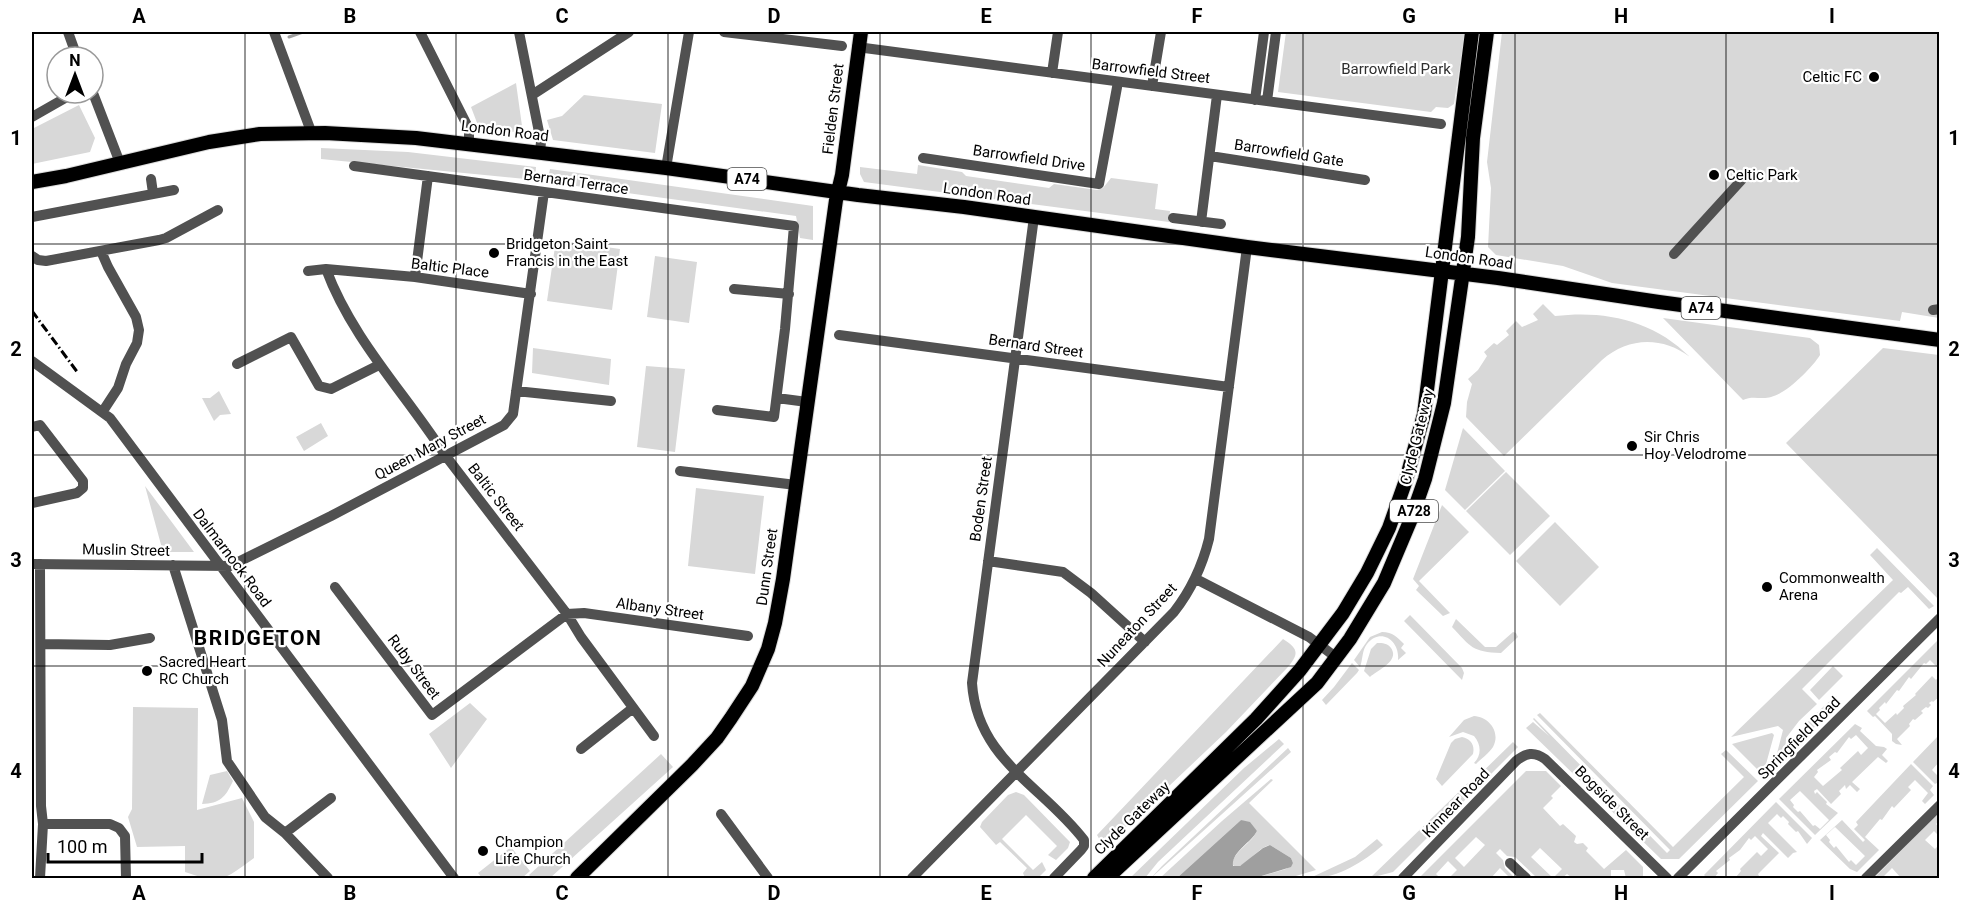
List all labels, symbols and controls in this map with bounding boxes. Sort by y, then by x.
text: A [132,4,146,28]
text: B [344,4,356,28]
text: C [555,4,569,28]
text: D [768,4,781,28]
text: E [980,4,992,28]
text: F [1192,4,1203,28]
text: G [1402,4,1416,28]
text: H [1614,4,1628,28]
text: I [1829,4,1835,28]
north arrow [45,45,105,105]
text: N [69,51,81,70]
street label: Barrowfield Street [1091,55,1211,87]
park label: Barrowfield Park [1341,60,1451,78]
street label: Fielden Street [818,62,848,156]
place label: Celtic FC [1802,68,1862,86]
marker: Celtic FC [1867,70,1881,84]
street label: London Road [460,117,550,145]
text: 1 [10,126,22,150]
text: 1 [1948,126,1960,150]
street label: Barrowfield Gate [1233,135,1345,171]
street label: Barrowfield Drive [972,141,1086,175]
street label: Bernard Terrace [522,166,630,198]
place label: Celtic Park [1726,166,1798,184]
road number: A74 [728,168,766,190]
marker: Celtic Park [1707,168,1721,182]
street label: London Road [942,179,1032,209]
place label: Bridgeton Saint Francis in the East [506,235,628,270]
street label: London Road [1424,243,1514,273]
marker: Bridgeton Saint Francis in the East [487,246,501,260]
street label: Baltic Place [410,254,490,282]
road number: A74 [1682,297,1720,319]
street label: Bernard Street [987,330,1085,362]
text: 2 [10,337,22,361]
text: 2 [1948,337,1960,361]
street label: Clyde Gateway [1396,387,1438,487]
street label: Queen Mary Street [371,410,489,484]
place label: Sir Chris Hoy Velodrome [1644,428,1746,463]
marker: Sir Chris Hoy Velodrome [1625,439,1639,453]
street label: Boden Street [966,455,996,543]
street label: Baltic Street [464,460,528,534]
road number: A728 [1390,500,1438,522]
street label: Dalmarnock Road [189,505,275,611]
street label: Dunn Street [753,527,781,607]
street label: Muslin Street [82,540,170,560]
text: 3 [10,548,22,572]
text: 3 [1948,548,1960,572]
place label: Commonwealth Arena [1779,569,1885,604]
street label: Nuneaton Street [1093,579,1181,671]
marker: Commonwealth Arena [1760,580,1774,594]
street label: Albany Street [615,594,705,624]
district label: BRIDGETON [194,626,322,650]
street label: Ruby Street [384,631,444,703]
place label: Sacred Heart RC Church [159,653,246,688]
marker: Sacred Heart RC Church [140,664,154,678]
street label: Springfield Road [1754,693,1844,783]
text: 4 [10,759,22,783]
text: 4 [1948,759,1960,783]
street label: Bogside Street [1571,762,1653,844]
street label: Kinnear Road [1419,765,1493,841]
street label: Clyde Gateway [1090,777,1174,859]
scale bar [48,826,202,864]
place label: Champion Life Church [495,833,571,868]
text: 100 m [57,836,108,857]
marker: Champion Life Church [476,844,490,858]
text: A [132,881,146,905]
text: B [344,881,356,905]
text: C [555,881,569,905]
text: D [768,881,781,905]
text: E [980,881,992,905]
text: F [1192,881,1203,905]
text: G [1402,881,1416,905]
text: H [1614,881,1628,905]
text: I [1829,881,1835,905]

